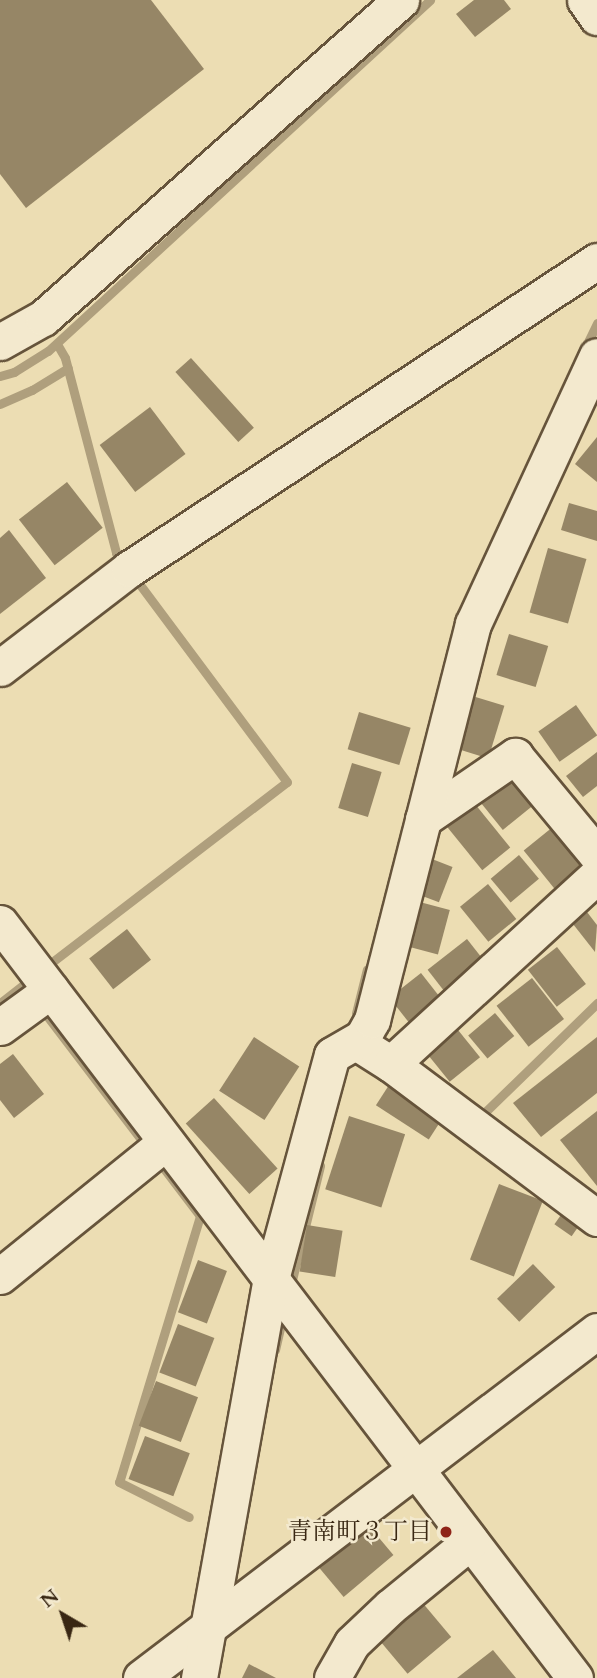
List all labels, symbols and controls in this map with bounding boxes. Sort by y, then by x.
place label: 青南町３丁目 [288,1518,432,1546]
marker: 青南町３丁目 [438,1524,454,1540]
north arrow [28,1580,98,1650]
text: N [35,1583,64,1614]

